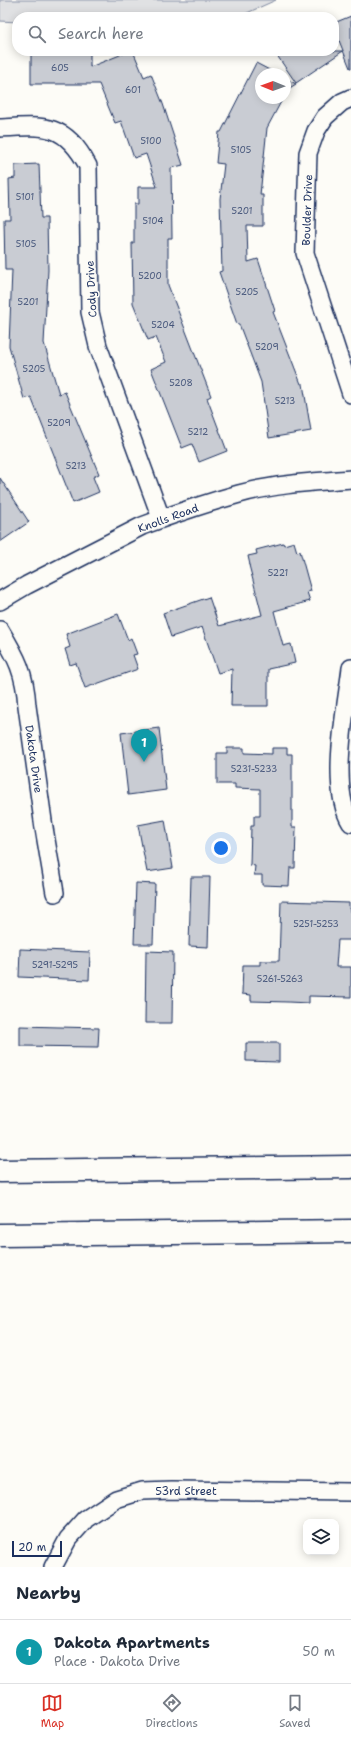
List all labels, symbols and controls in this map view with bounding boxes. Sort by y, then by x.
search box [12,12,339,56]
icon: search [26,23,48,45]
text: Search here [58,24,144,44]
house number: 605 [51,62,69,74]
north arrow [255,68,291,104]
house number: 601 [125,84,141,96]
house number: 5100 [140,135,162,147]
house number: 5105 [231,144,251,156]
street label: Boulder Drive [299,174,316,246]
house number: 5101 [16,191,34,203]
house number: 5201 [232,205,252,217]
house number: 5104 [143,215,164,227]
house number: 5105 [16,238,36,250]
street label: Cody Drive [83,260,100,318]
house number: 5200 [138,270,162,282]
house number: 5205 [236,286,258,298]
house number: 5201 [18,296,38,308]
house number: 5204 [151,319,175,331]
house number: 5209 [255,341,279,353]
house number: 5205 [23,363,45,375]
house number: 5208 [169,377,193,389]
house number: 5213 [275,395,295,407]
house number: 5209 [47,417,71,429]
house number: 5212 [188,426,208,438]
house number: 5213 [66,460,86,472]
street label: Knolls Road [136,501,201,536]
house number: 5221 [268,567,288,579]
street label: Dakota Drive [21,724,46,794]
pin: 1 [131,729,157,762]
house number: 5231-5233 [231,763,277,775]
your location [211,838,231,858]
house number: 5251-5253 [293,918,339,930]
house number: 5291-5295 [32,959,78,971]
house number: 5261-5263 [257,973,303,985]
street label: 53rd Street [155,1484,217,1499]
map controls [303,1519,339,1555]
button: layers [303,1519,339,1555]
scale bar [12,1539,62,1558]
text: 20 m [18,1540,46,1555]
text: Nearby [16,1582,81,1604]
text: Dakota Apartments [54,1633,210,1653]
text: 1 [26,1643,32,1660]
text: 50 m [302,1643,335,1660]
text: Place · Dakota Drive [54,1653,180,1670]
tab: Map [41,1692,64,1731]
tab: Directions [145,1692,198,1731]
tab: Saved [279,1692,310,1731]

